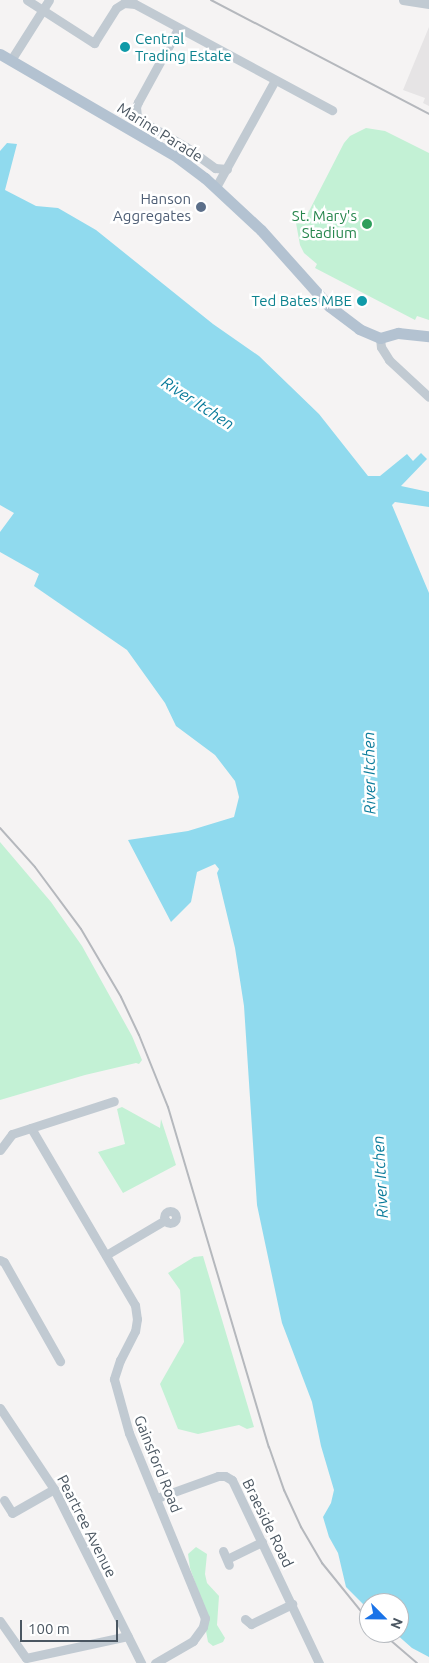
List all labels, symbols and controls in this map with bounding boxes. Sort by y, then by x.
place label: Central Trading Estate [135,29,232,64]
marker: Central Trading Estate [119,41,131,53]
street label: Marine Parade [114,99,206,165]
place label: Hanson Aggregates [113,189,191,224]
marker: Hanson Aggregates [195,201,207,213]
place label: St. Mary's Stadium [292,206,357,241]
marker: St. Mary's Stadium [361,218,373,230]
place label: Ted Bates MBE [252,292,352,310]
marker: Ted Bates MBE [356,295,368,307]
water label: River Itchen [158,372,238,434]
water label: River Itchen [359,731,379,815]
water label: River Itchen [368,1135,392,1219]
street label: Gainsford Road [130,1413,186,1515]
street label: Peartree Avenue [53,1472,121,1580]
street label: Braeside Road [239,1476,297,1570]
north arrow [359,1593,409,1643]
scale bar [22,1610,120,1642]
text: N [387,1616,406,1631]
text: 100 m [28,1620,70,1637]

